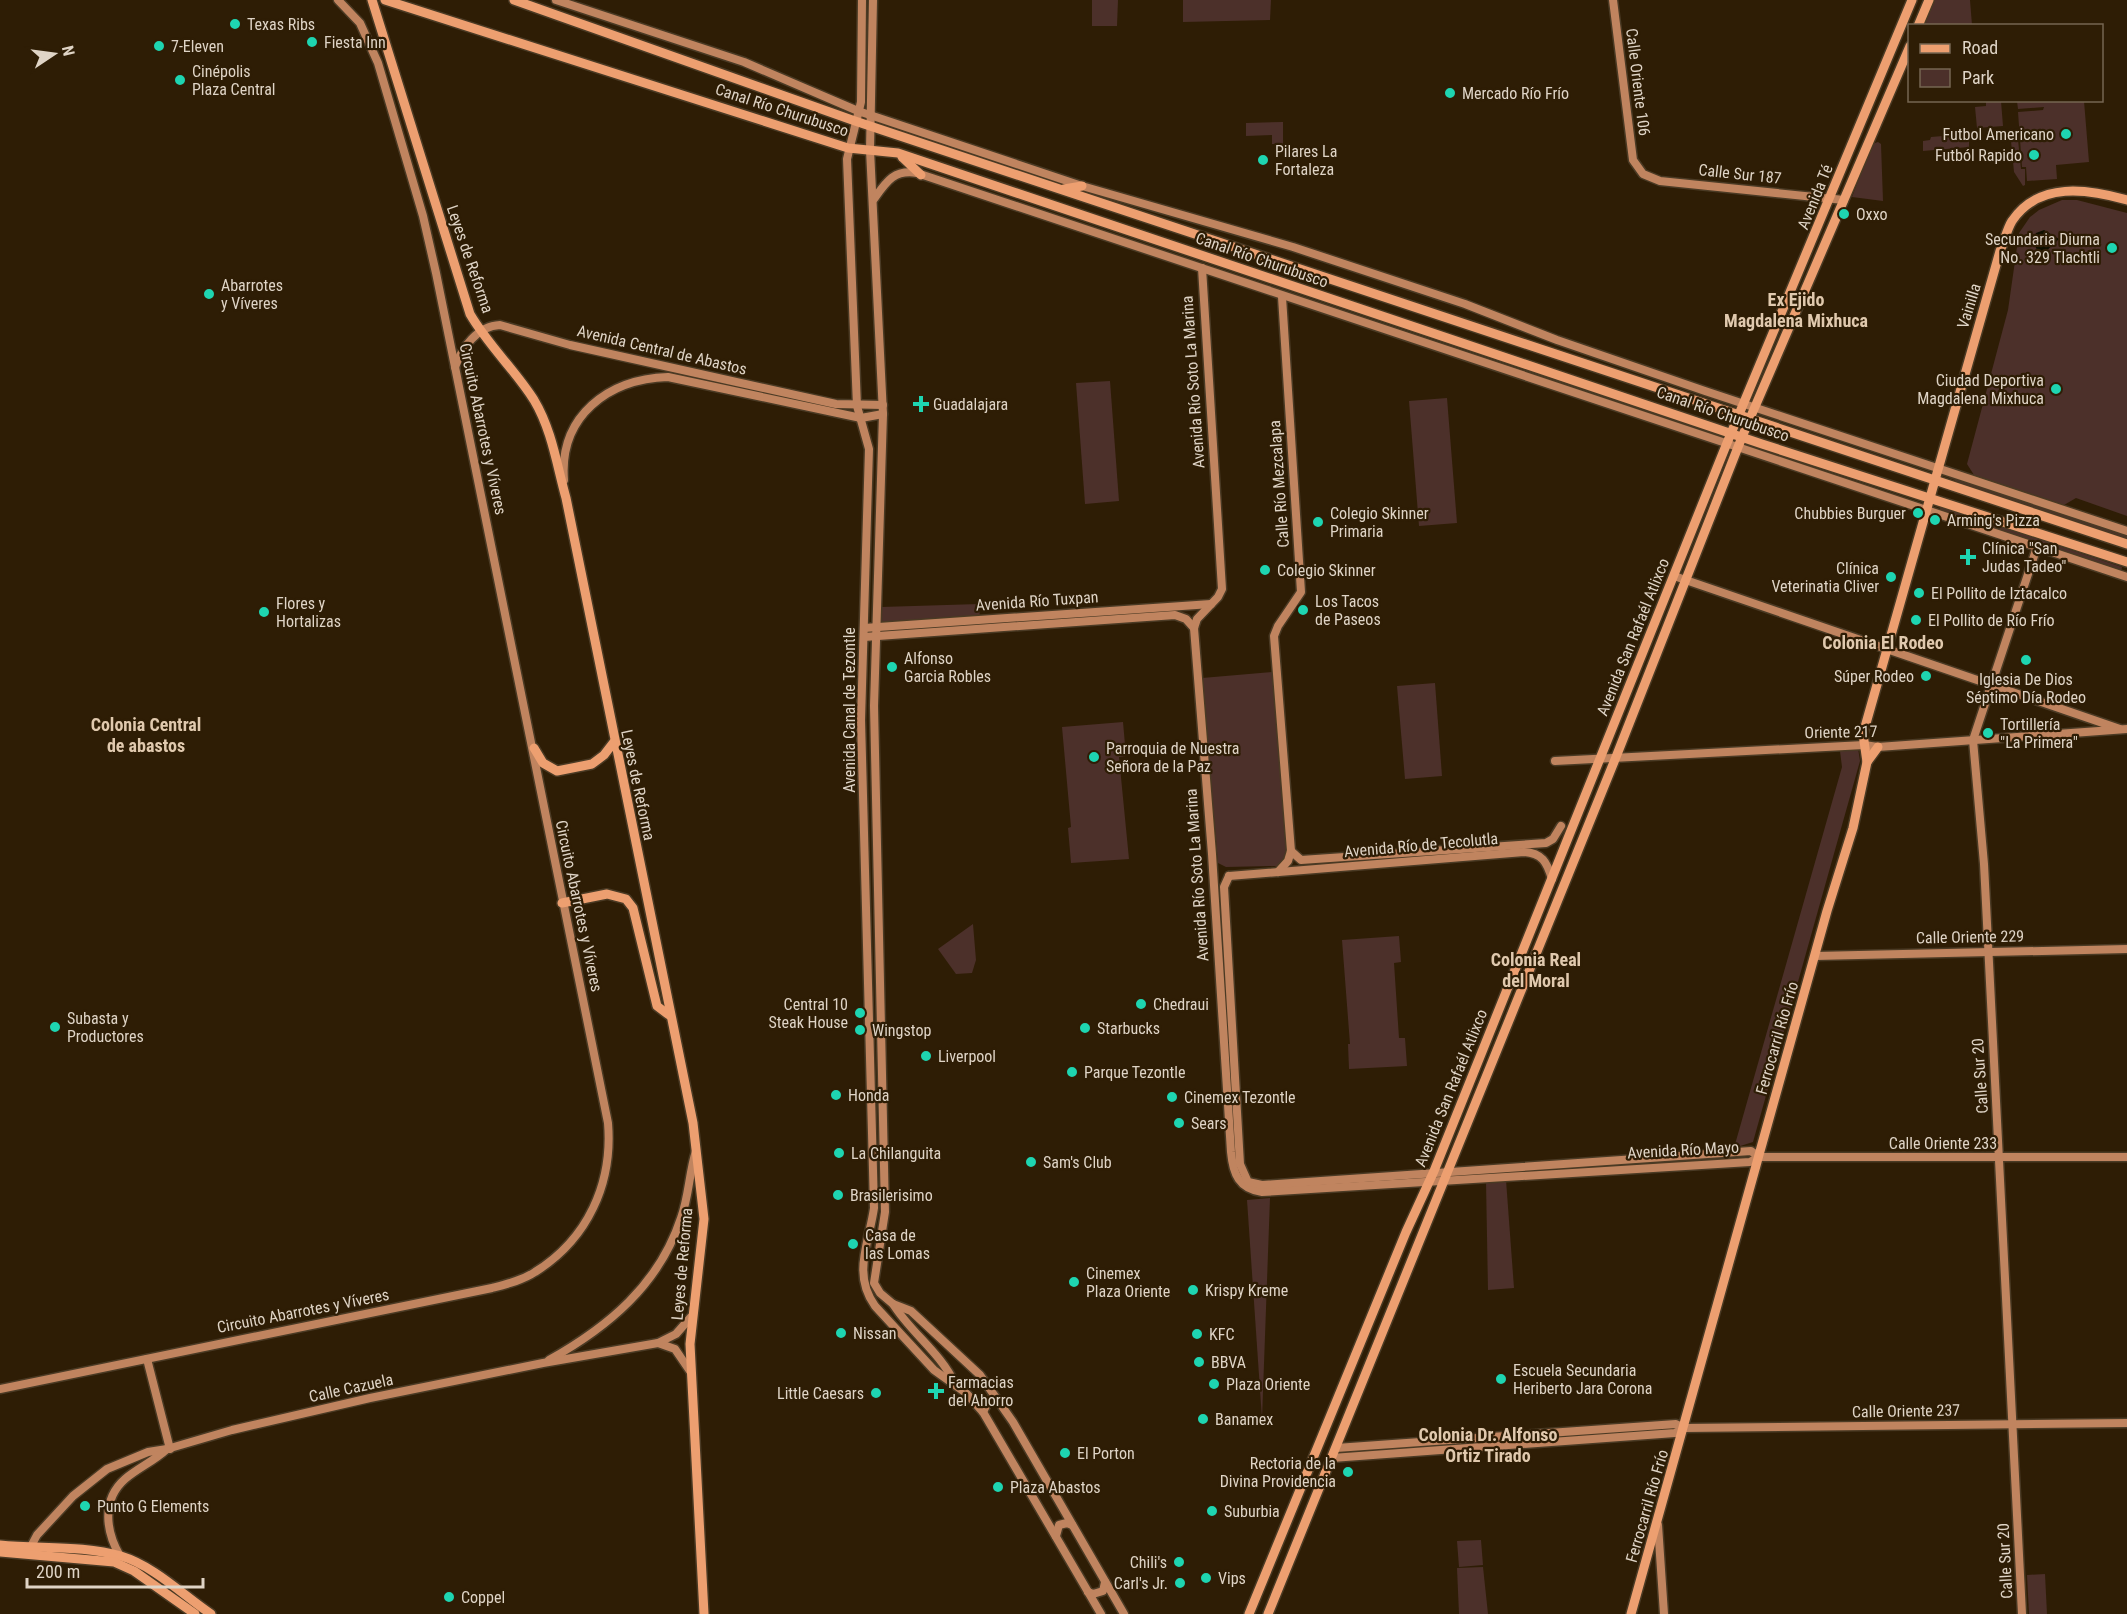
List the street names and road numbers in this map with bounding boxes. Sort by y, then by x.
street label: Calle Oriente 106 [1622,27,1654,137]
street label: Canal Río Churubusco [713,79,851,141]
street label: Calle Sur 187 [1697,160,1783,188]
street label: Avenida Té [1793,162,1837,232]
street label: Leyes de Reforma [443,203,497,315]
street label: Canal Río Churubusco [1193,228,1331,292]
street label: Vainilla [1953,281,1985,331]
street label: Avenida Río Soto La Marina [1177,295,1209,469]
street label: Avenida Central de Abastos [575,321,749,379]
street label: Circuito Abarrotes y Víveres [456,341,510,517]
street label: Canal Río Churubusco [1654,382,1792,446]
street label: Calle Río Mezcalapa [1265,420,1293,548]
street label: Avenida San Rafaél Atlixco [1593,555,1673,719]
street label: Avenida Río Tuxpan [975,587,1099,615]
street label: Avenida Canal de Tezontle [840,627,859,793]
street label: Oriente 217 [1804,722,1878,742]
street label: Leyes de Reforma [617,728,659,842]
street label: Avenida Río Soto La Marina [1181,788,1213,962]
street label: Circuito Abarrotes y Víveres [552,818,606,994]
street label: Avenida Río de Tecolutla [1343,829,1499,861]
street label: Calle Oriente 229 [1916,927,2024,947]
street label: Ferrocarril Río Frío [1752,979,1802,1097]
street label: Avenida San Rafaél Atlixco [1411,1006,1491,1170]
street label: Calle Sur 20 [1968,1038,1992,1114]
street label: Calle Oriente 233 [1889,1134,1997,1153]
street label: Avenida Río Mayo [1627,1138,1739,1162]
street label: Leyes de Reforma [668,1207,696,1321]
street label: Circuito Abarrotes y Víveres [215,1285,391,1337]
street label: Calle Cazuela [307,1370,395,1406]
street label: Calle Oriente 237 [1852,1401,1960,1421]
street label: Ferrocarril Río Frío [1622,1447,1672,1565]
street label: Calle Sur 20 [1994,1523,2016,1599]

